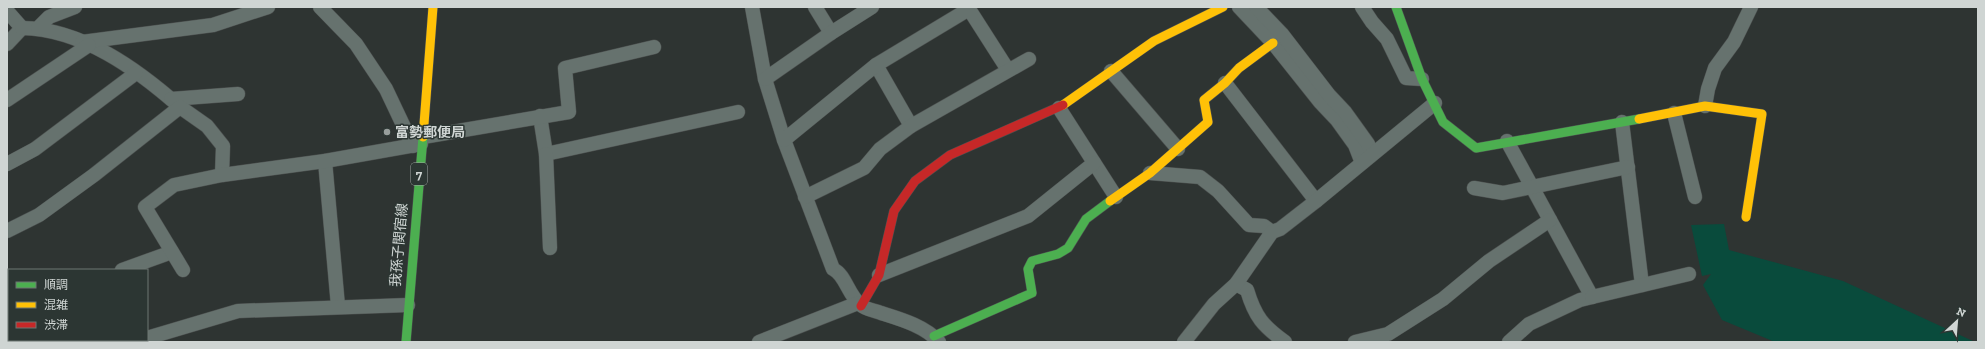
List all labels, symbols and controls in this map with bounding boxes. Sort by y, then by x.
place label: 富勢郵便局 [395,124,465,141]
marker: 富勢郵便局 [382,127,392,137]
road number: 7 [411,163,427,185]
street label: 我孫子関宿線 [387,202,411,288]
legend [8,269,148,341]
text: 順調 [44,278,68,292]
text: 混雑 [44,298,68,312]
north arrow [1937,301,1977,341]
text: N [1955,305,1968,320]
text: 渋滞 [44,318,68,332]

